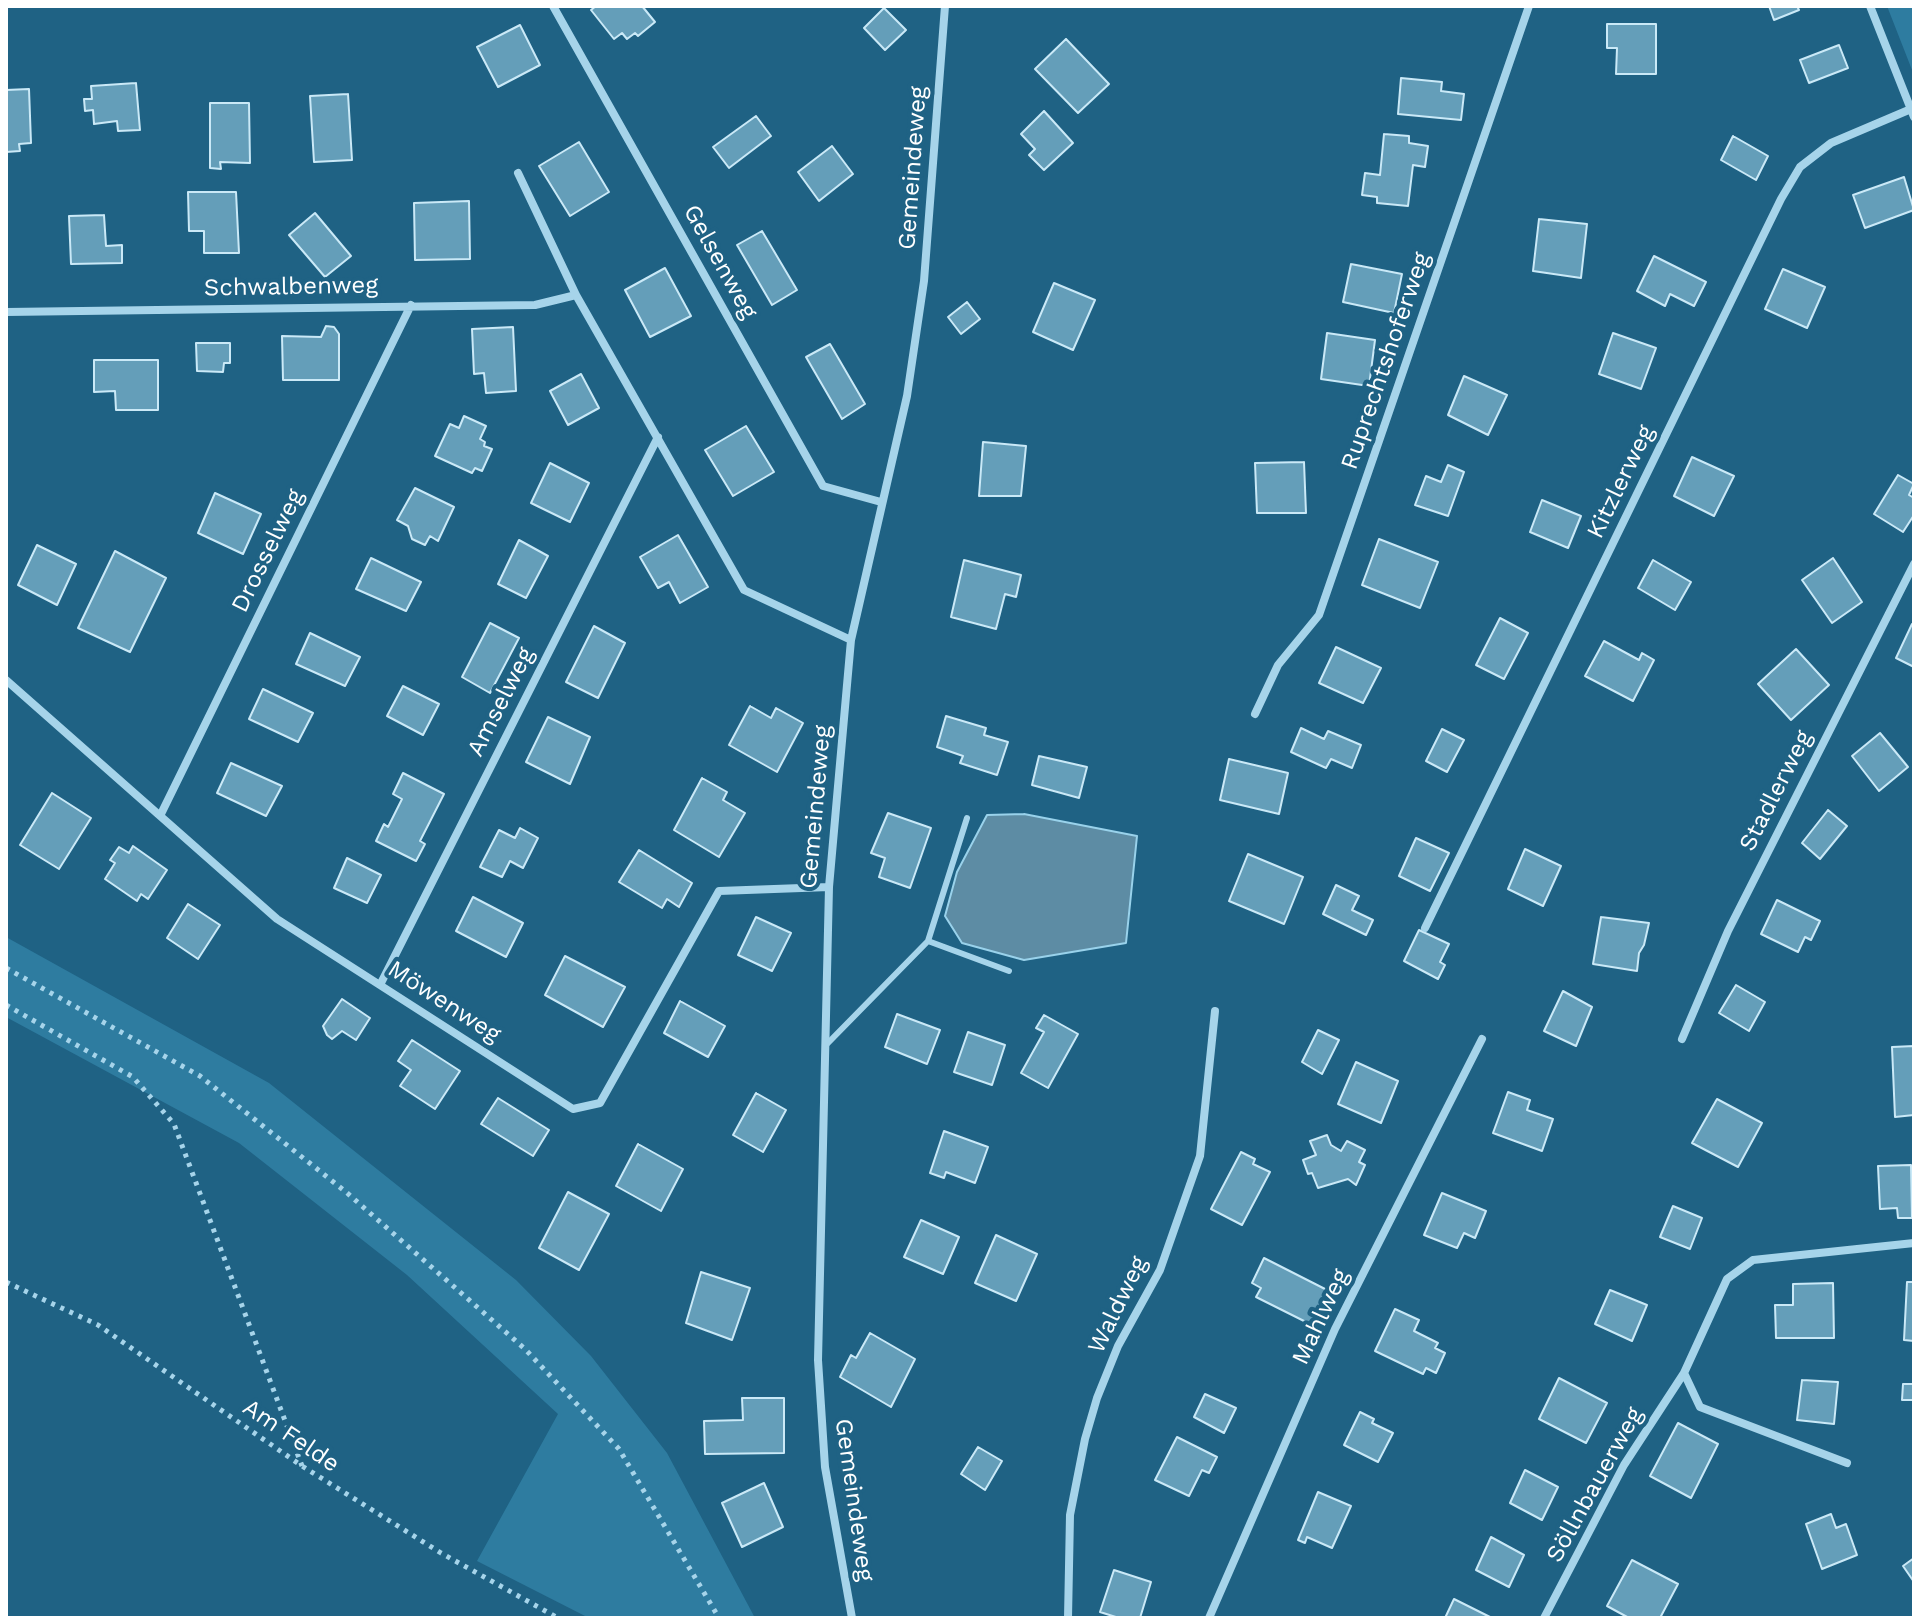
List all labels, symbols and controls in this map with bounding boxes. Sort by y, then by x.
street label: Gemeindeweg [893,85,933,251]
street label: Gelsenweg [677,200,763,324]
street label: Ruprechtshoferweg [1335,249,1437,473]
street label: Schwalbenweg [204,271,378,303]
street label: Kitzlerweg [1581,421,1661,543]
street label: Drosselweg [226,485,310,617]
street label: Amselweg [461,643,541,761]
street label: Gemeindeweg [795,724,837,890]
street label: Stadlerweg [1733,726,1819,856]
street label: Möwenweg [382,955,506,1049]
street label: Waldweg [1082,1252,1154,1358]
street label: Mahlweg [1286,1265,1356,1369]
street label: Am Felde [237,1393,345,1479]
street label: Söllnbauerweg [1541,1402,1649,1568]
street label: Gemeindeweg [828,1417,880,1583]

